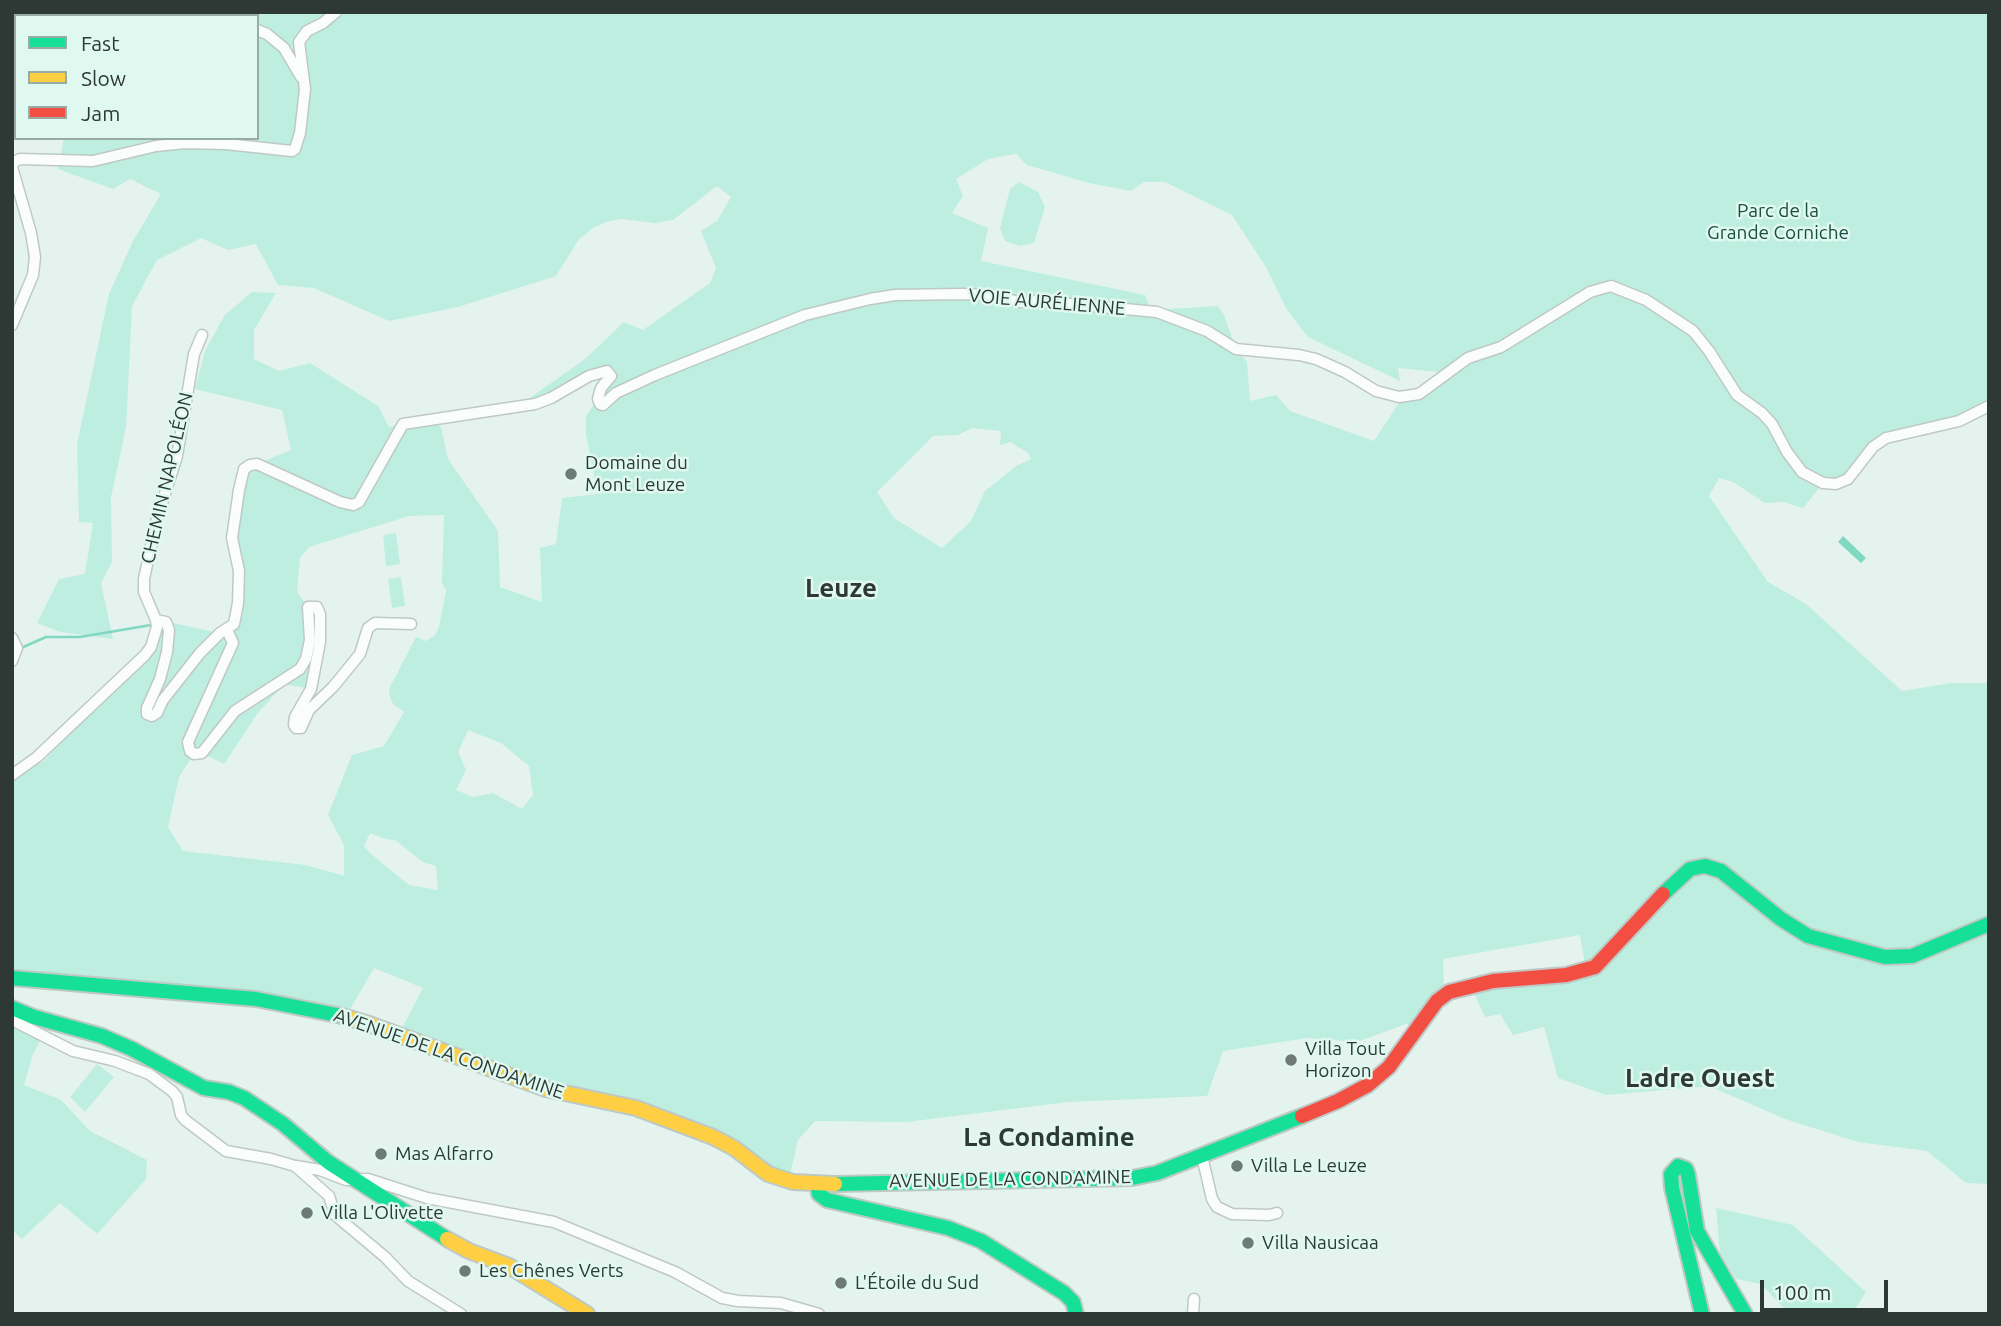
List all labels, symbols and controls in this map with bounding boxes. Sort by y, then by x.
legend [14,14,259,140]
text: Fast [81,31,119,55]
text: Slow [81,66,126,90]
text: Jam [81,101,120,125]
park label: Parc de la Grande Corniche [1707,200,1849,244]
street label: VOIE AURÉLIENNE [968,284,1126,320]
street label: CHEMIN NAPOLÉON [136,390,198,566]
place label: Domaine du Mont Leuze [585,452,688,496]
marker: Domaine du Mont Leuze [563,466,579,482]
district label: Leuze [805,572,877,604]
street label: AVENUE DE LA CONDAMINE [331,1004,567,1104]
place label: Villa Tout Horizon [1305,1038,1385,1082]
marker: Villa Tout Horizon [1283,1052,1299,1068]
district label: Ladre Ouest [1625,1062,1775,1094]
district label: La Condamine [963,1121,1135,1153]
place label: Mas Alfarro [395,1143,494,1165]
marker: Mas Alfarro [373,1146,389,1162]
place label: Villa Le Leuze [1251,1155,1367,1177]
marker: Villa Le Leuze [1229,1158,1245,1174]
street label: AVENUE DE LA CONDAMINE [889,1165,1131,1193]
place label: Villa L'Olivette [321,1202,444,1224]
marker: Villa L'Olivette [299,1205,315,1221]
place label: Villa Nausicaa [1262,1232,1379,1254]
marker: Villa Nausicaa [1240,1235,1256,1251]
place label: Les Chênes Verts [479,1260,623,1282]
marker: Les Chênes Verts [457,1263,473,1279]
scale bar [1763,1266,1891,1310]
place label: L'Étoile du Sud [855,1272,979,1294]
marker: L'Étoile du Sud [833,1275,849,1291]
text: 100 m [1773,1280,1831,1304]

